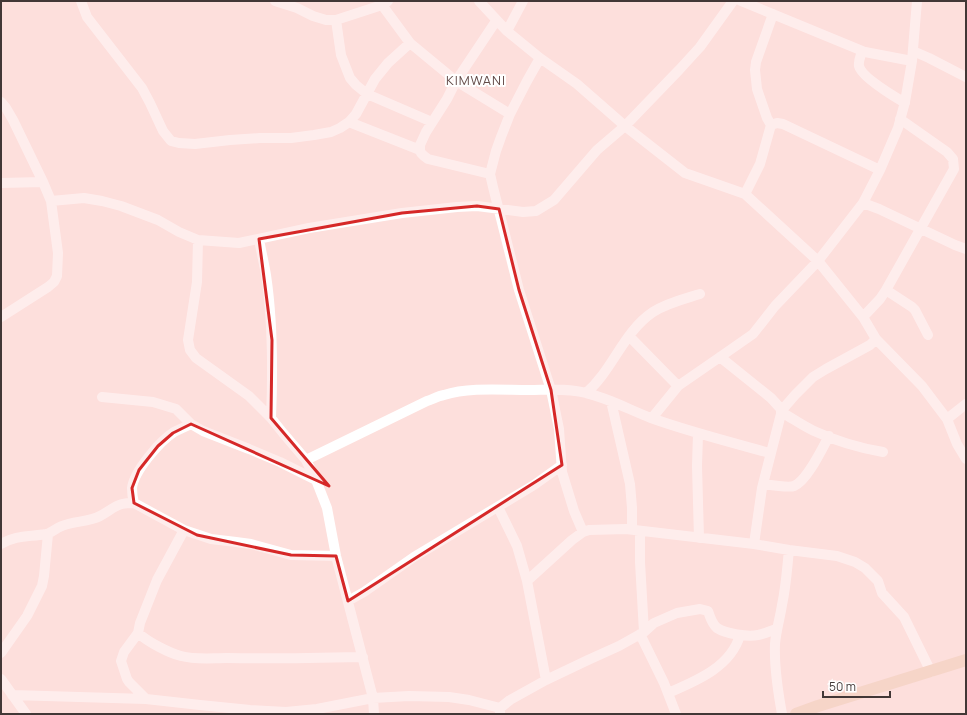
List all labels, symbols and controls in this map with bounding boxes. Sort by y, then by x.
district label: KIMWANI [446,71,506,89]
scale bar [823,673,890,699]
text: 50 m [829,678,856,695]

